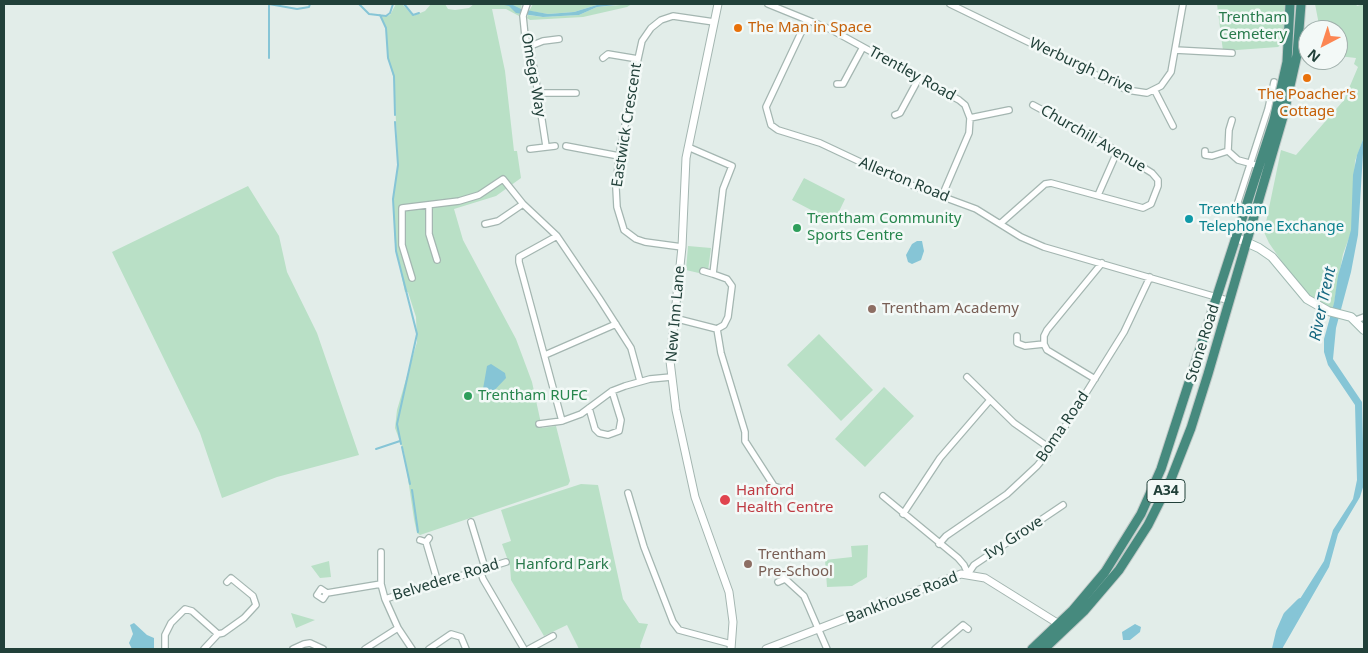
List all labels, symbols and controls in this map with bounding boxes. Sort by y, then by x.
park label: Trentham Cemetery [1219,9,1287,44]
place label: The Man in Space [748,19,872,37]
north arrow [1298,20,1348,70]
marker: The Man in Space [732,22,744,34]
street label: Omega Way [517,31,549,119]
street label: Werburgh Drive [1026,34,1136,98]
street label: Trentley Road [866,43,958,105]
text: N [1303,45,1324,67]
street label: Eastwick Crescent [608,62,646,188]
marker: The Poacher's Cottage [1301,72,1313,84]
place label: The Poacher's Cottage [1258,86,1356,121]
street label: Churchill Avenue [1037,102,1149,176]
street label: Allerton Road [856,154,952,206]
place label: Trentham Telephone Exchange [1199,201,1344,236]
place label: Trentham Community Sports Centre [807,210,961,245]
marker: Trentham Telephone Exchange [1183,213,1195,225]
marker: Trentham Community Sports Centre [791,222,803,234]
street label: New Inn Lane [663,265,689,363]
water label: River Trent [1306,265,1340,343]
place label: Trentham Academy [882,300,1019,318]
street label: Stone Road [1183,302,1223,384]
marker: Trentham Academy [866,303,878,315]
place label: Trentham RUFC [478,387,588,405]
street label: Boma Road [1033,388,1093,466]
marker: Trentham RUFC [462,390,474,402]
road number: A34 [1147,480,1185,502]
place label: Hanford Health Centre [736,482,833,517]
marker: Hanford Health Centre [718,493,732,507]
street label: Ivy Grove [981,512,1047,564]
place label: Trentham Pre-School [758,546,833,581]
street label: Belvedere Road [391,555,501,605]
park label: Hanford Park [515,556,609,574]
marker: Trentham Pre-School [742,558,754,570]
street label: Bankhouse Road [843,568,961,628]

